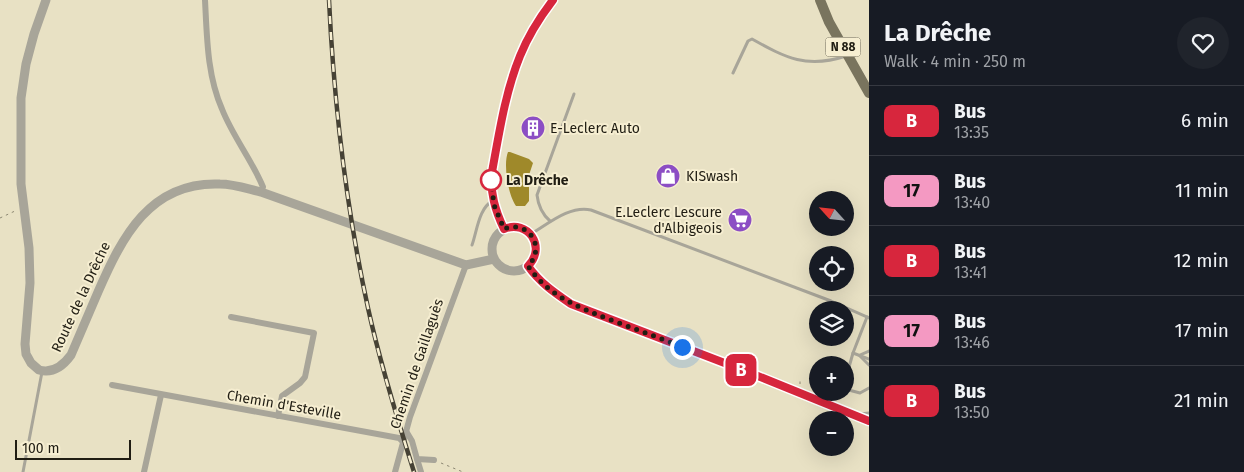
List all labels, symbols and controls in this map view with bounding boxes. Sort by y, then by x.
button: heart [1177,17,1229,69]
text: La Drêche [884,19,991,47]
road number: N 88 [826,38,860,56]
text: Walk · 4 min · 250 m [884,52,1026,71]
text: Bus [954,100,986,123]
text: 6 min [1181,109,1229,132]
text: B [906,110,917,132]
building icon: E-Leclerc Auto [520,115,546,141]
place label: E-Leclerc Auto [550,120,640,137]
text: 13:35 [954,123,989,142]
shop icon: KISwash [655,163,681,189]
place label: KISwash [686,168,738,185]
marker: La Drêche [480,169,502,191]
text: Bus [954,170,986,193]
place label: La Drêche [506,172,569,189]
text: 11 min [1175,179,1229,202]
text: 17 [903,180,920,202]
north arrow [809,191,854,236]
map controls [809,191,854,456]
text: 13:40 [954,193,990,212]
place label: E.Leclerc Lescure d'Albigeois [615,204,722,237]
supermarket icon: E.Leclerc Lescure d'Albigeois [727,207,753,233]
street label: Route de la Drêche [48,239,114,355]
text: Bus [954,240,986,263]
button: locate [809,246,854,291]
text: 12 min [1174,249,1229,272]
text: B [906,250,917,272]
text: 13:41 [954,263,987,282]
street label: Chemin de Gaillaguès [387,296,447,431]
button: layers [809,301,854,346]
text: Bus [954,310,986,333]
text: 17 min [1175,319,1229,342]
text: 17 [903,320,920,342]
text: 13:46 [954,333,990,352]
your location [670,335,695,360]
line badge: B [725,354,757,386]
button: + [809,356,854,401]
text: B [735,359,747,381]
text: Bus [954,380,986,403]
street label: Chemin d'Esteville [225,387,343,423]
text: 21 min [1174,389,1229,412]
text: B [906,390,917,412]
text: 13:50 [954,403,990,422]
button: − [809,411,854,456]
scale bar [15,437,131,460]
text: 100 m [22,440,59,457]

